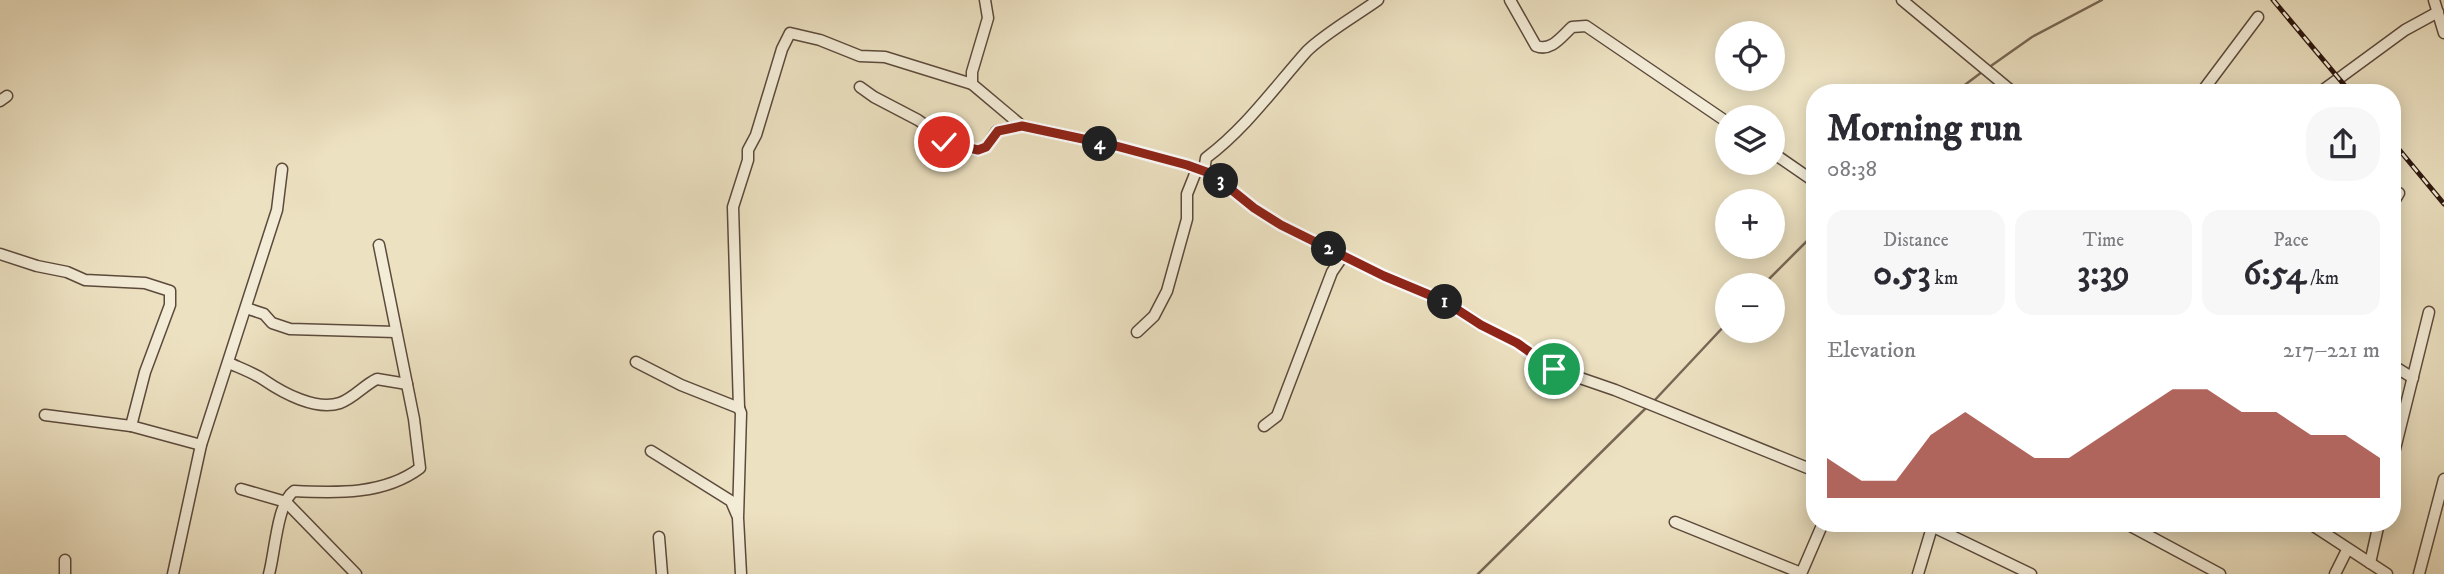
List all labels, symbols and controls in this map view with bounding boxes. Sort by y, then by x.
map controls [1715,21,1785,343]
button: locate [1715,21,1785,91]
button: layers [1715,105,1785,175]
text: Morning run [1827,105,2022,153]
button: share [2306,107,2380,181]
pin [914,112,974,172]
icon: check [925,123,963,161]
pin: 4 [1082,127,1118,162]
text: 4 [1094,132,1105,155]
text: 08:38 [1827,155,1877,184]
pin: 3 [1204,164,1238,198]
text: 3 [1217,169,1224,192]
button: + [1715,189,1785,259]
text: Distance [1883,229,1949,252]
text: Time [2083,229,2124,252]
text: Pace [2274,229,2309,252]
pin: 2 [1312,232,1346,266]
text: 2 [1324,237,1333,260]
text: 0.53 [1873,252,1931,296]
text: 3:39 [2077,252,2130,296]
text: 6:54 [2243,252,2306,296]
text: km [1931,267,1958,290]
text: /km [2306,267,2339,290]
button: − [1715,273,1785,343]
pin: 1 [1428,284,1462,320]
text: 1 [1441,290,1448,313]
text: Elevation [1827,336,1916,365]
text: 217–221 m [2283,336,2380,365]
pin [1524,339,1584,399]
icon: arrive [1535,350,1573,388]

